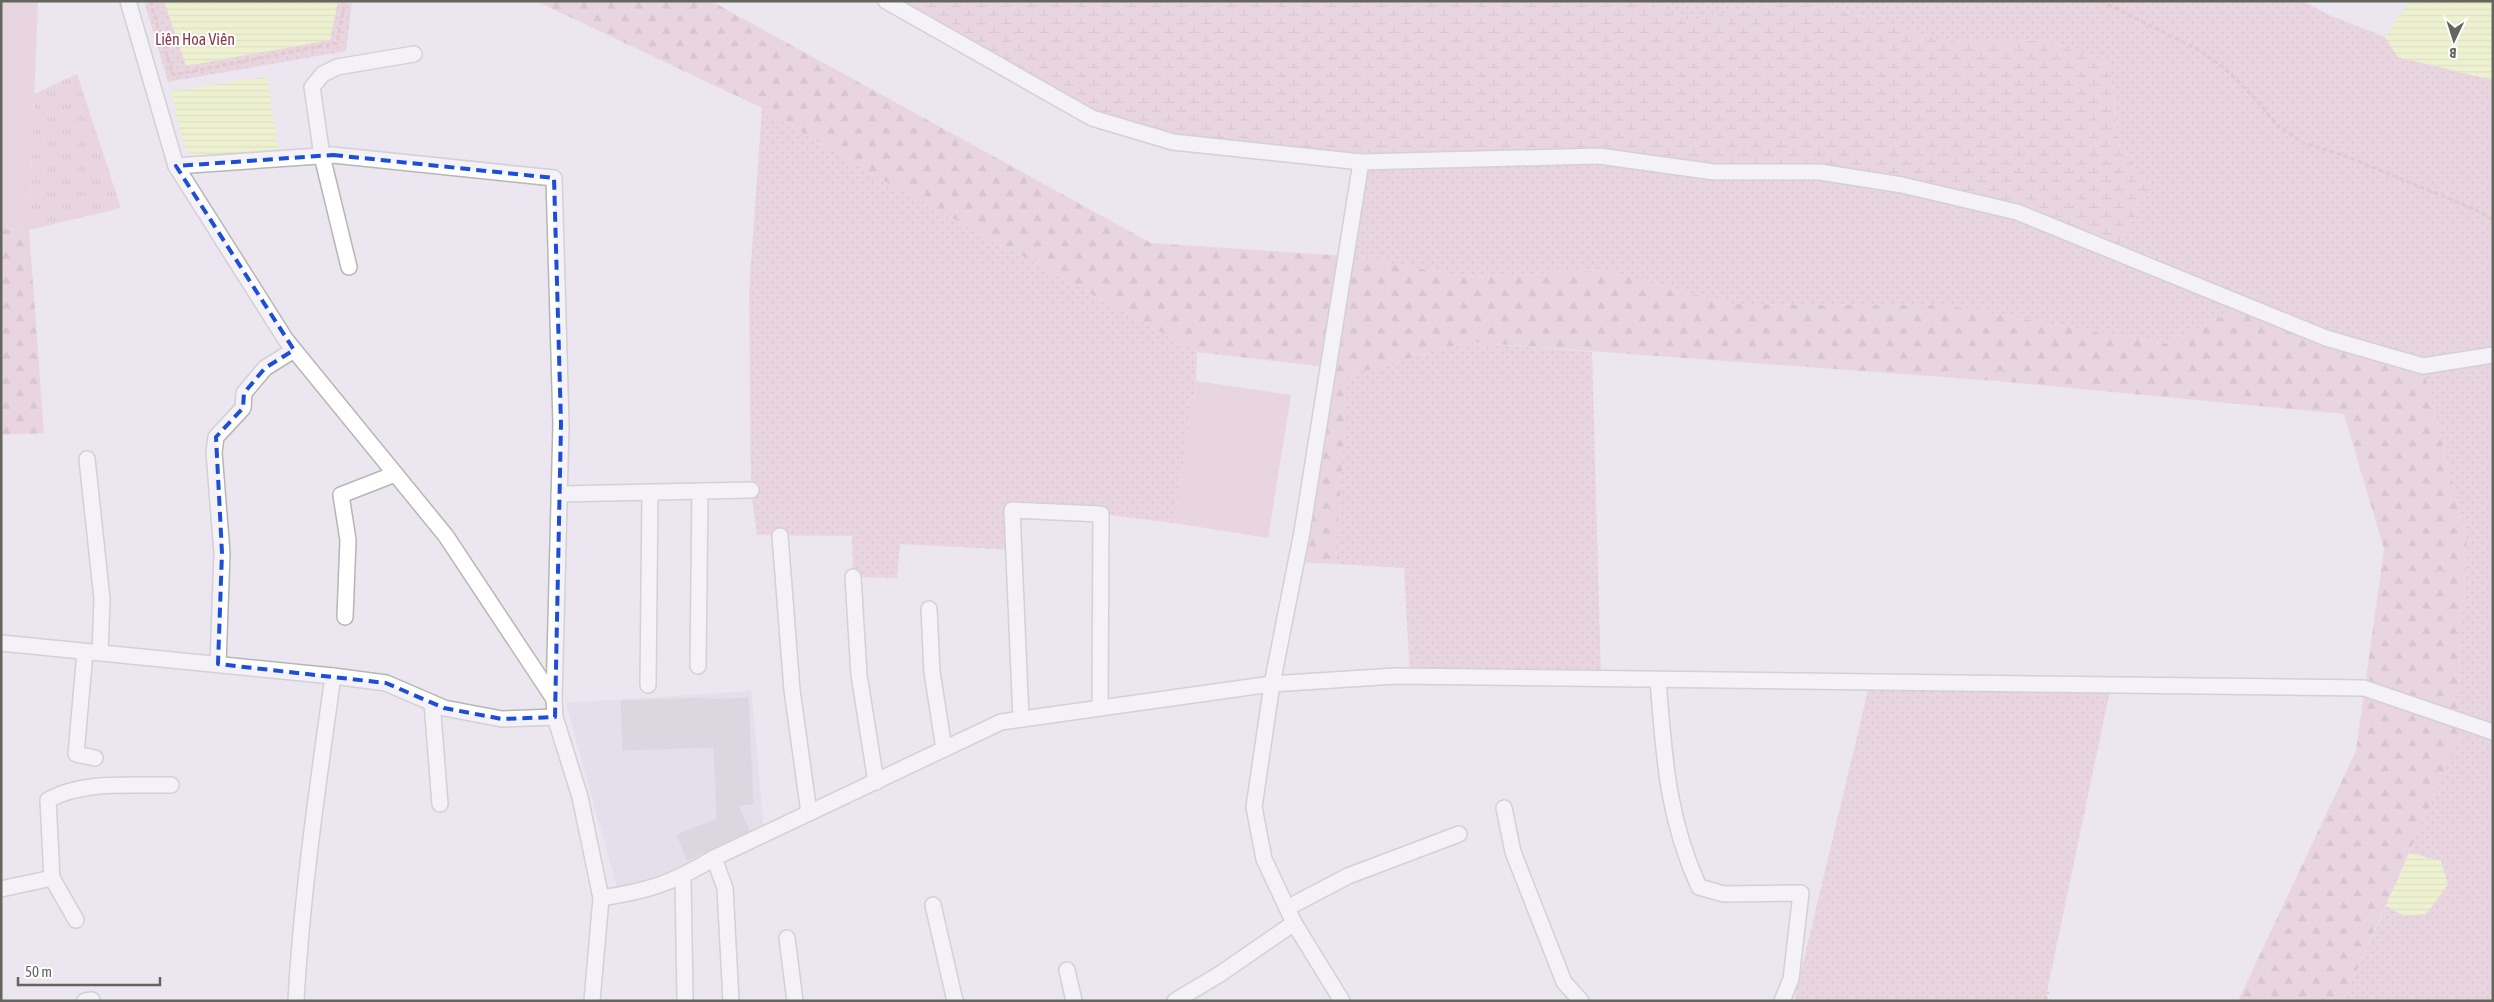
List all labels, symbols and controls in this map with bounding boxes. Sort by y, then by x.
north arrow [2429,15,2479,65]
park label: Liên Hoa Viên [155,30,235,48]
text: B [2449,45,2457,61]
scale bar [18,954,160,986]
text: 50 m [25,963,52,980]

